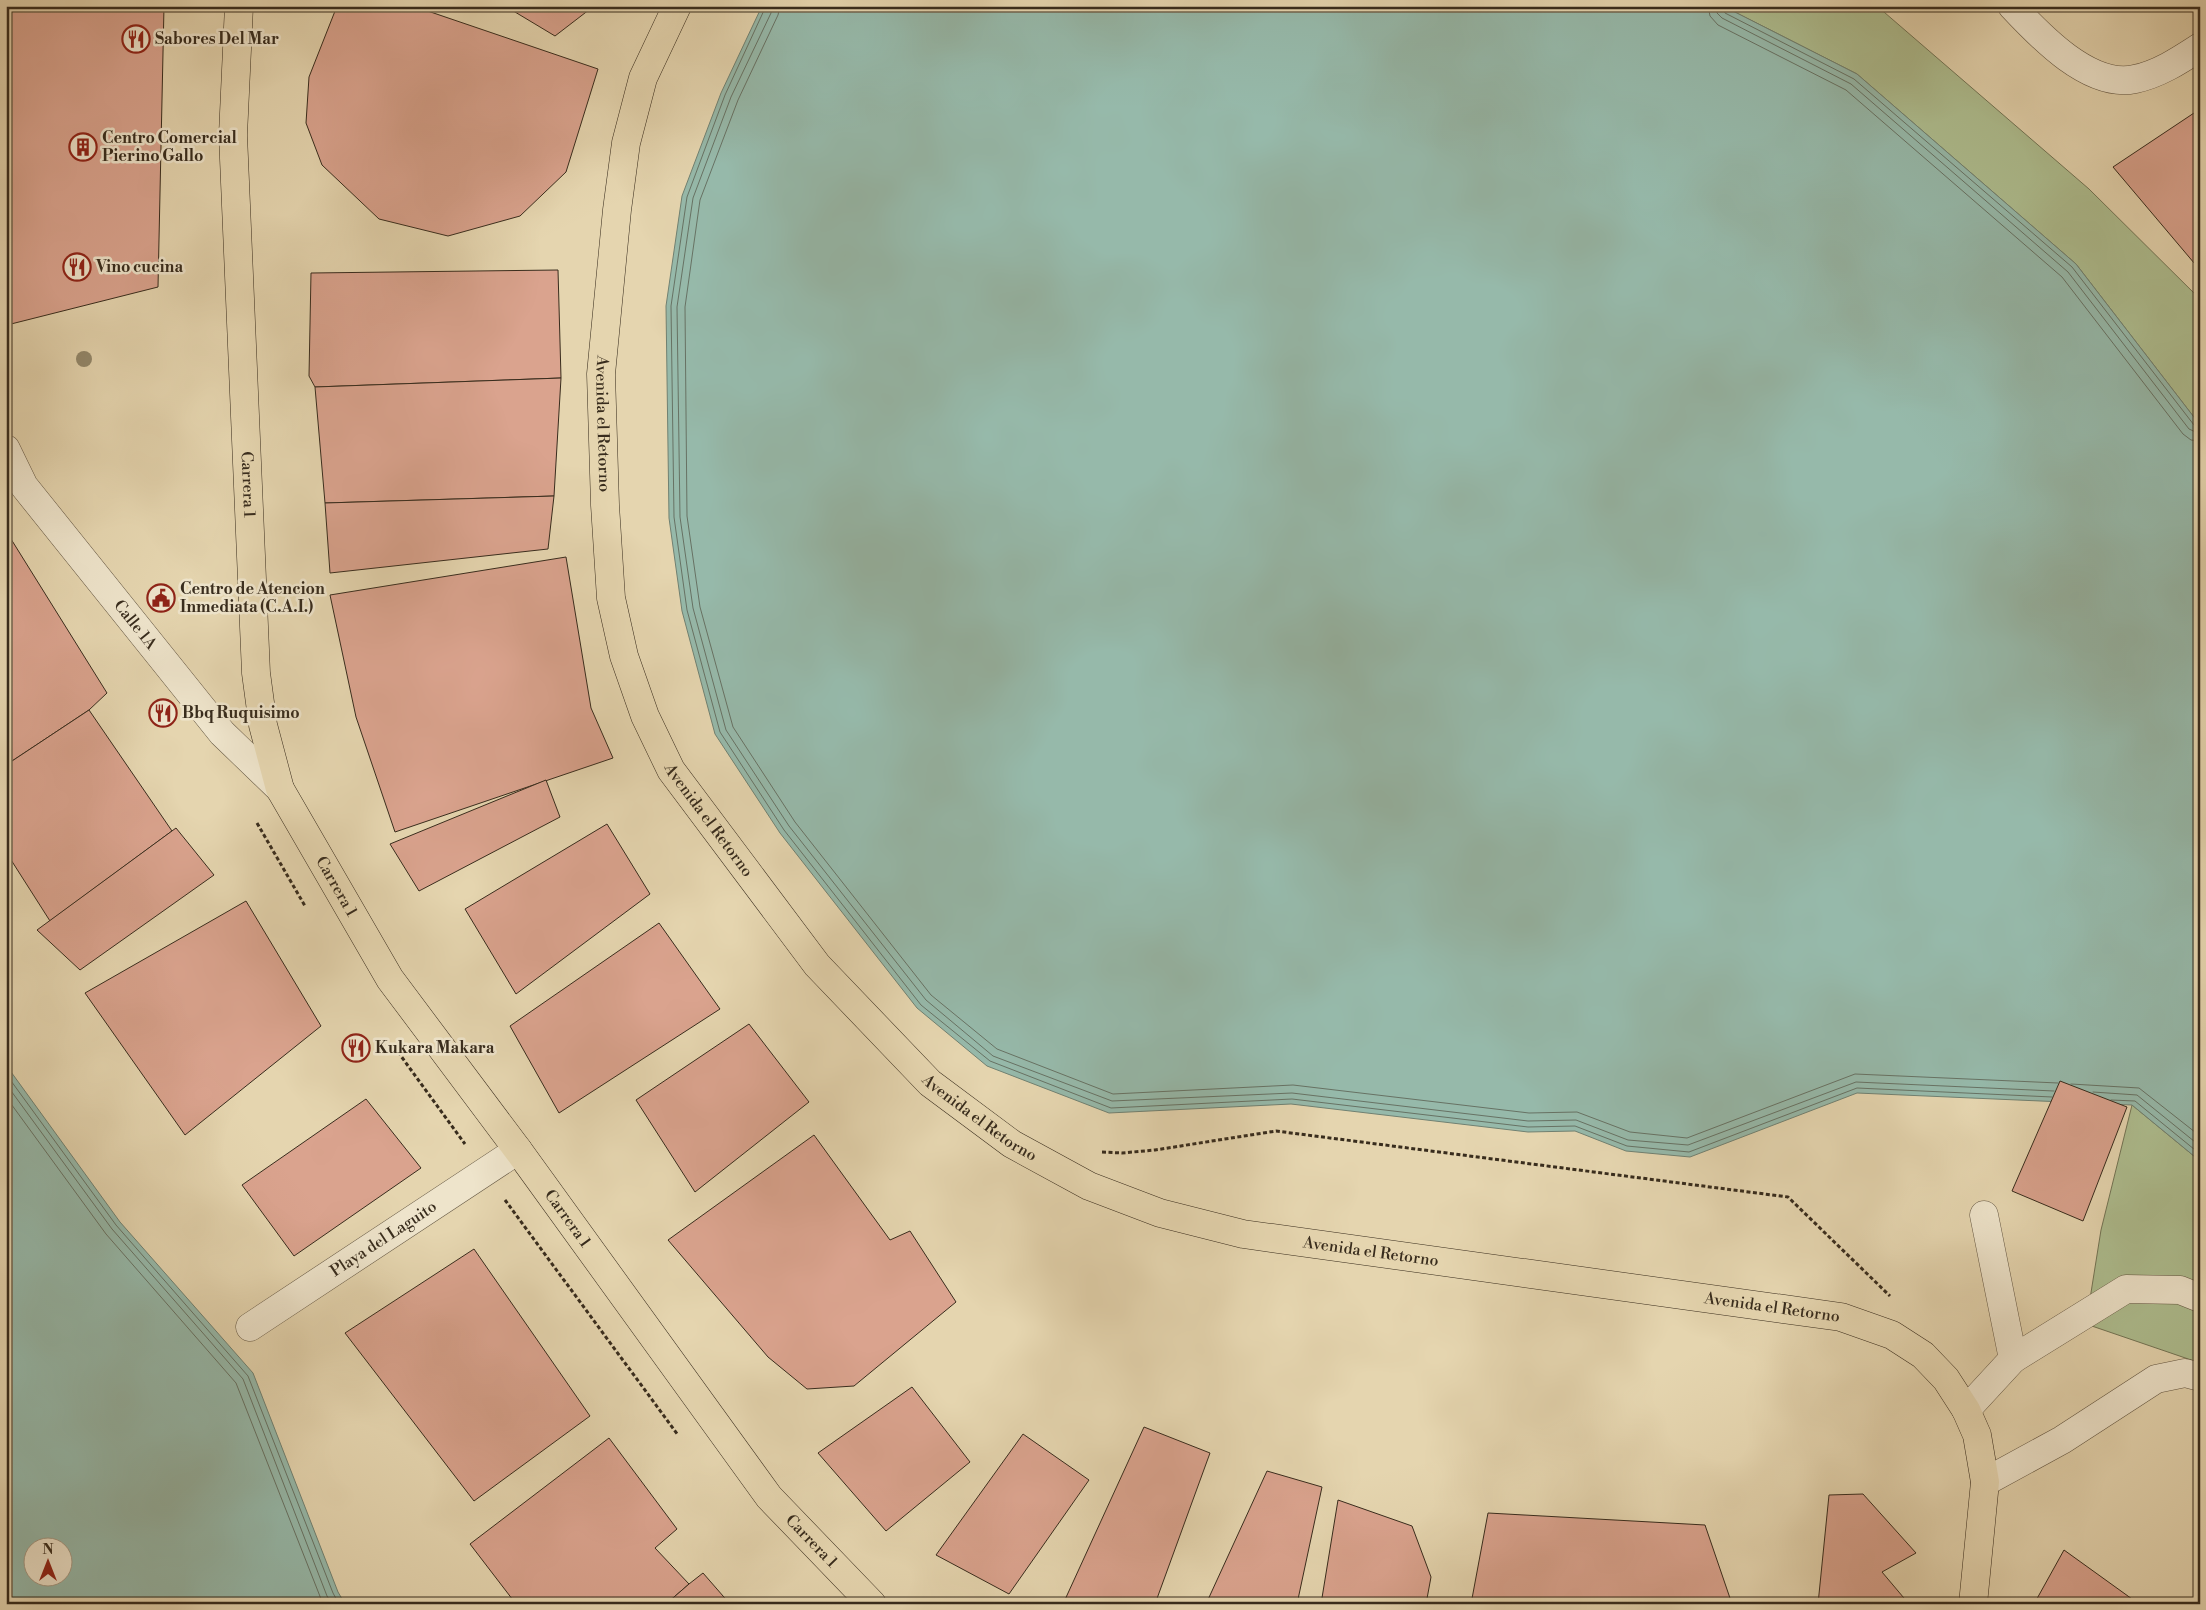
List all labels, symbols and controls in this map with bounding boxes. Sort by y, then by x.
restaurant icon: Sabores Del Mar [121,24,151,54]
place label: Sabores Del Mar [155,29,279,49]
place label: Centro Comercial Pierino Gallo [102,128,237,166]
building icon: Centro Comercial Pierino Gallo [68,132,98,162]
restaurant icon: Vino cucina [62,252,92,282]
place label: Vino cucina [95,257,183,277]
street label: Avenida el Retorno [591,354,615,492]
street label: Carrera 1 [237,451,259,518]
place label: Centro de Atencion Inmediata (C.A.I.) [180,579,325,617]
public building icon: Centro de Atencion Inmediata (C.A.I.) [146,583,176,613]
street label: Calle 1A [109,596,162,654]
restaurant icon: Bbq Ruquisimo [148,698,178,728]
place label: Bbq Ruquisimo [182,703,300,723]
street label: Avenida el Retorno [659,760,758,881]
street label: Carrera 1 [311,853,362,920]
restaurant icon: Kukara Makara [341,1033,371,1063]
place label: Kukara Makara [375,1038,495,1058]
street label: Avenida el Retorno [917,1070,1040,1166]
street label: Carrera 1 [540,1186,595,1251]
street label: Playa del Laguito [326,1196,441,1281]
street label: Avenida el Retorno [1301,1232,1440,1271]
street label: Avenida el Retorno [1702,1288,1841,1327]
street label: Carrera 1 [781,1510,842,1572]
north arrow [22,1538,72,1588]
text: N [42,1541,54,1559]

